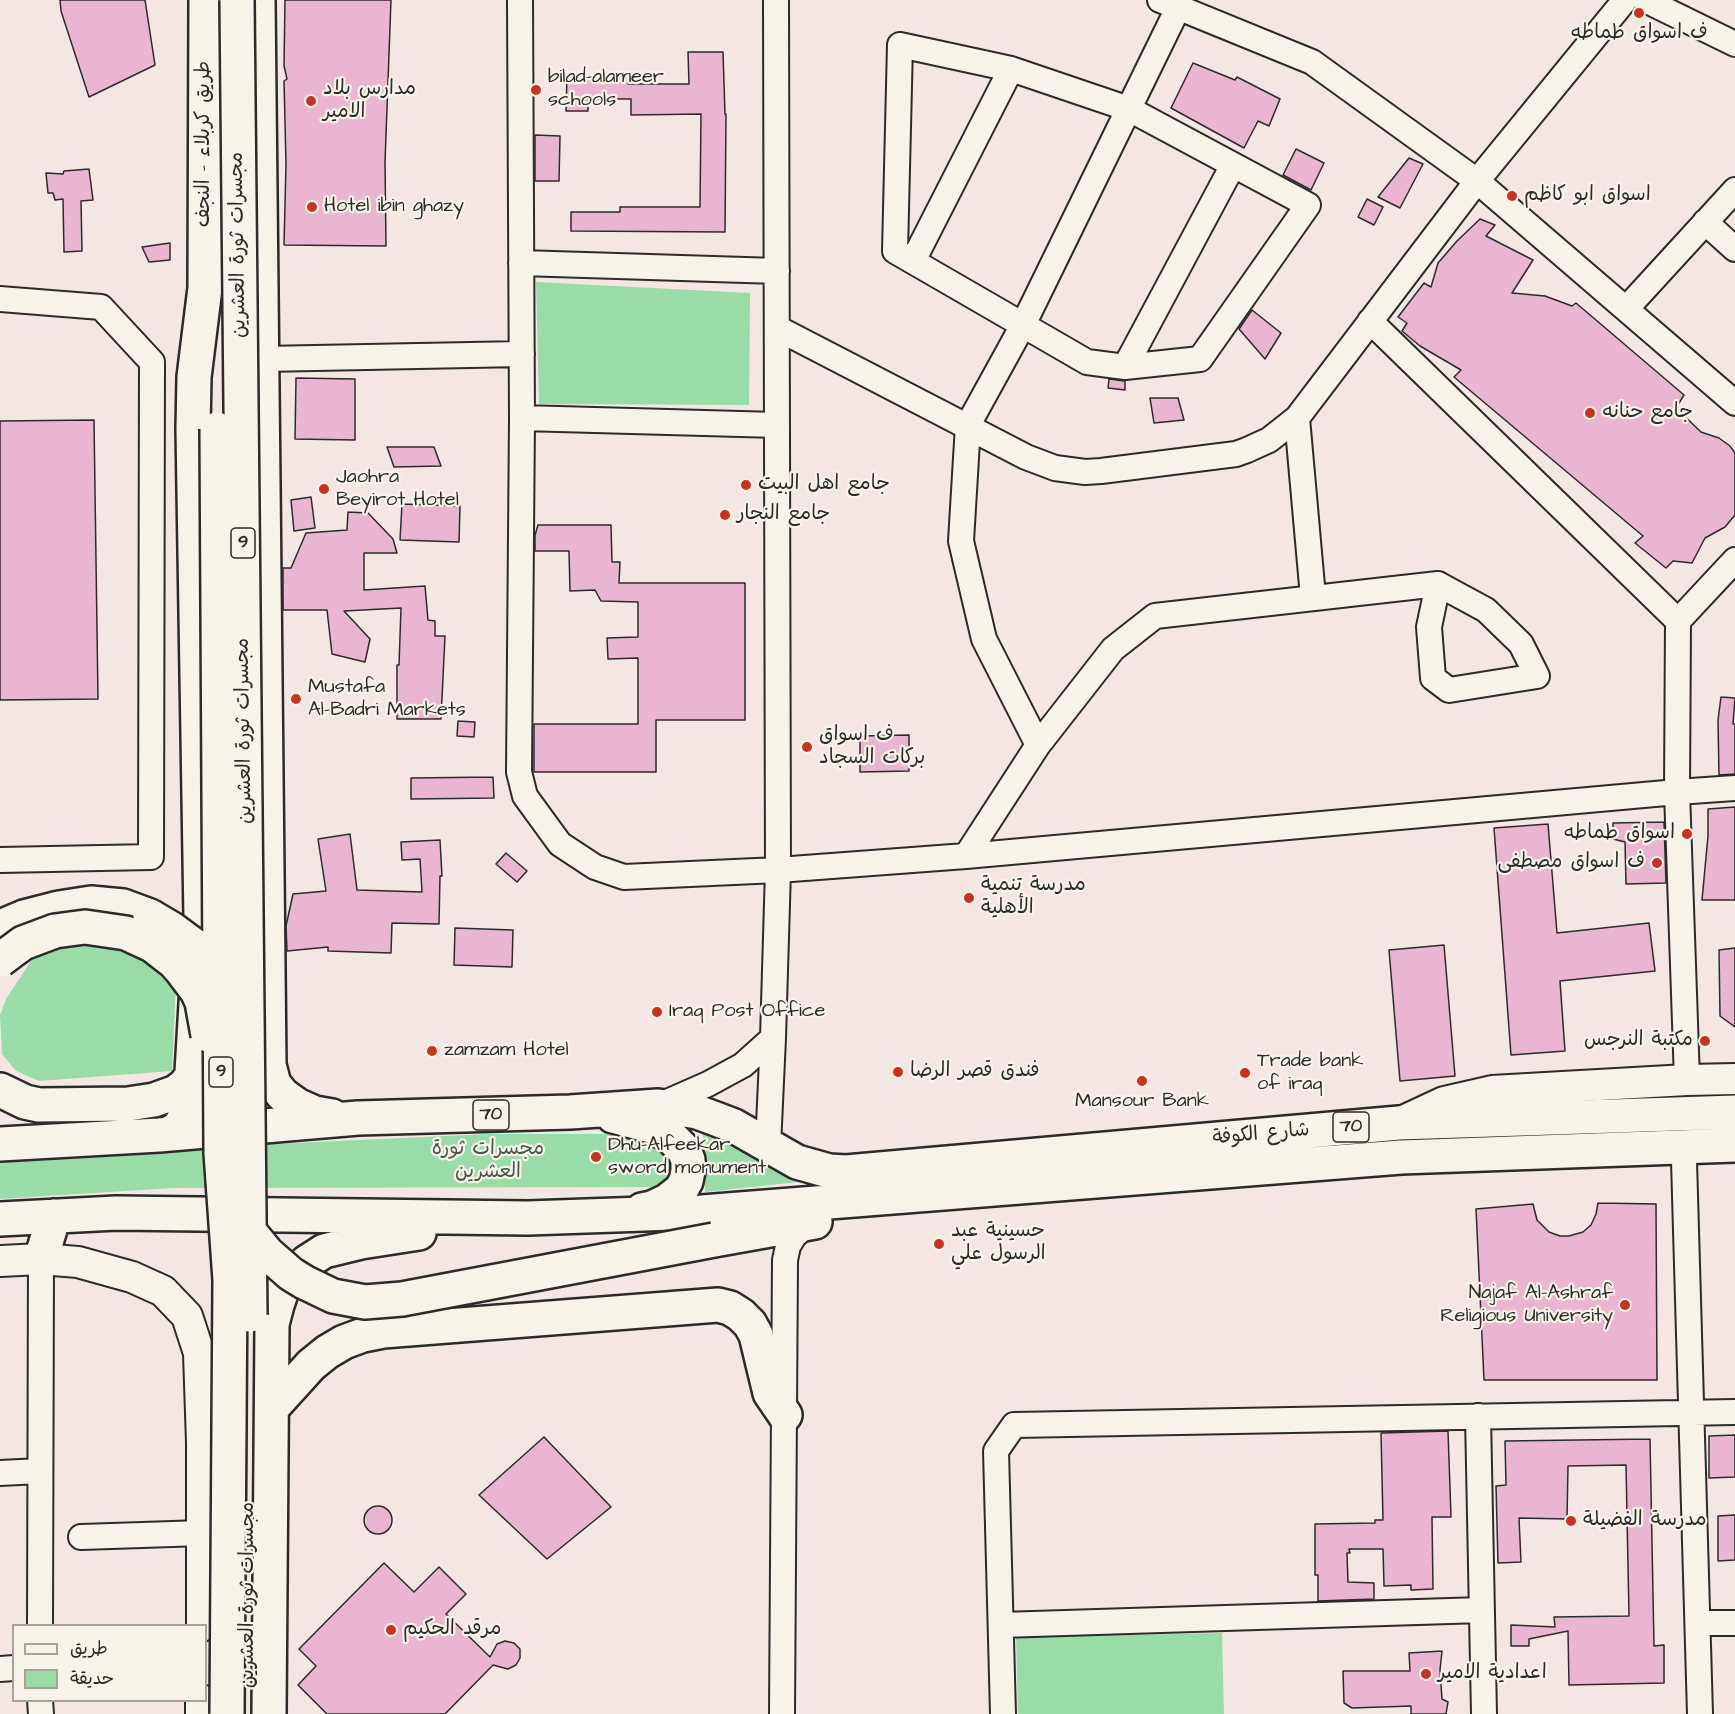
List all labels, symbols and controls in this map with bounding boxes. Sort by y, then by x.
marker: ف اسواق طماطه [1632,6,1646,20]
place label: ف اسواق طماطه [1570,22,1708,46]
street label: طريق کربلاء - النجف [193,61,217,227]
place label: bilad-alameer schools [548,66,664,113]
place label: مدارس بلاد الامير [323,78,416,125]
marker: bilad-alameer schools [529,83,543,97]
marker: مدارس بلاد الامير [304,94,318,108]
street label: مجسرات ثورة العشرين [225,152,253,338]
place label: اسواق ابو كاظم [1524,184,1651,208]
marker: اسواق ابو كاظم [1505,189,1519,203]
place label: Hotel ibin ghazy [324,195,464,219]
marker: Hotel ibin ghazy [305,200,319,214]
place label: جامع حنانه [1602,401,1693,425]
marker: جامع حنانه [1583,406,1597,420]
place label: Jaohra Beyirot Hotel [336,466,459,513]
place label: جامع اهل البيت [758,473,890,497]
marker: جامع اهل البيت [739,478,753,492]
marker: Jaohra Beyirot Hotel [317,482,331,496]
place label: جامع النجار [737,503,830,527]
marker: جامع النجار [718,508,732,522]
road number: 9 [231,528,255,558]
street label: مجسرات ثورة العشرين [231,638,259,824]
place label: Mustafa Al-Badri Markets [308,676,466,723]
marker: Mustafa Al-Badri Markets [289,692,303,706]
place label: ف اسواق بركات السجاد [819,724,925,771]
marker: ف اسواق بركات السجاد [800,740,814,754]
place label: اسواق طماطه [1564,822,1675,846]
marker: اسواق طماطه [1680,827,1694,841]
place label: ف اسواق مصطفى [1498,851,1645,875]
marker: ف اسواق مصطفى [1650,856,1664,870]
place label: مدرسة تنمية الأهلية [981,874,1086,921]
marker: مدرسة تنمية الأهلية [962,891,976,905]
place label: Iraq Post Office [669,1000,825,1024]
marker: Iraq Post Office [650,1005,664,1019]
place label: مكتبة النرجس [1584,1029,1693,1053]
marker: مكتبة النرجس [1698,1034,1712,1048]
place label: zamzam Hotel [444,1039,569,1063]
marker: zamzam Hotel [425,1044,439,1058]
place label: Trade bank of iraq [1257,1050,1363,1097]
road number: 9 [209,1057,233,1087]
place label: فندق قصر الرضا [910,1060,1040,1084]
marker: فندق قصر الرضا [891,1065,905,1079]
marker: Trade bank of iraq [1238,1066,1252,1080]
marker: Mansour Bank [1135,1074,1149,1088]
place label: Mansour Bank [1075,1090,1209,1114]
road number: 70 [473,1100,509,1130]
road number: 70 [1333,1112,1369,1142]
street label: شارع الكوفة [1211,1119,1311,1151]
place label: Dhu-Alfeekar sword monument [608,1134,766,1181]
park label: مجسرات ثورة العشرين [432,1138,544,1185]
marker: Dhu-Alfeekar sword monument [589,1150,603,1164]
place label: حسينية عبد الرسول علي [951,1220,1046,1267]
marker: حسينية عبد الرسول علي [932,1237,946,1251]
place label: Najaf Al-Ashraf Religious University [1440,1282,1613,1329]
marker: Najaf Al-Ashraf Religious University [1618,1298,1632,1312]
street label: مجسرات ثورة العشرين [237,1502,261,1688]
place label: مدرسة الفضيلة [1583,1509,1707,1533]
marker: مدرسة الفضيلة [1564,1514,1578,1528]
place label: مرقد الحكيم [403,1618,501,1642]
marker: مرقد الحكيم [384,1623,398,1637]
legend [12,1624,207,1702]
text: طريق [70,1636,108,1661]
place label: اعدادية الامير [1438,1662,1547,1686]
text: حديقة [70,1666,114,1691]
marker: اعدادية الامير [1419,1667,1433,1681]

